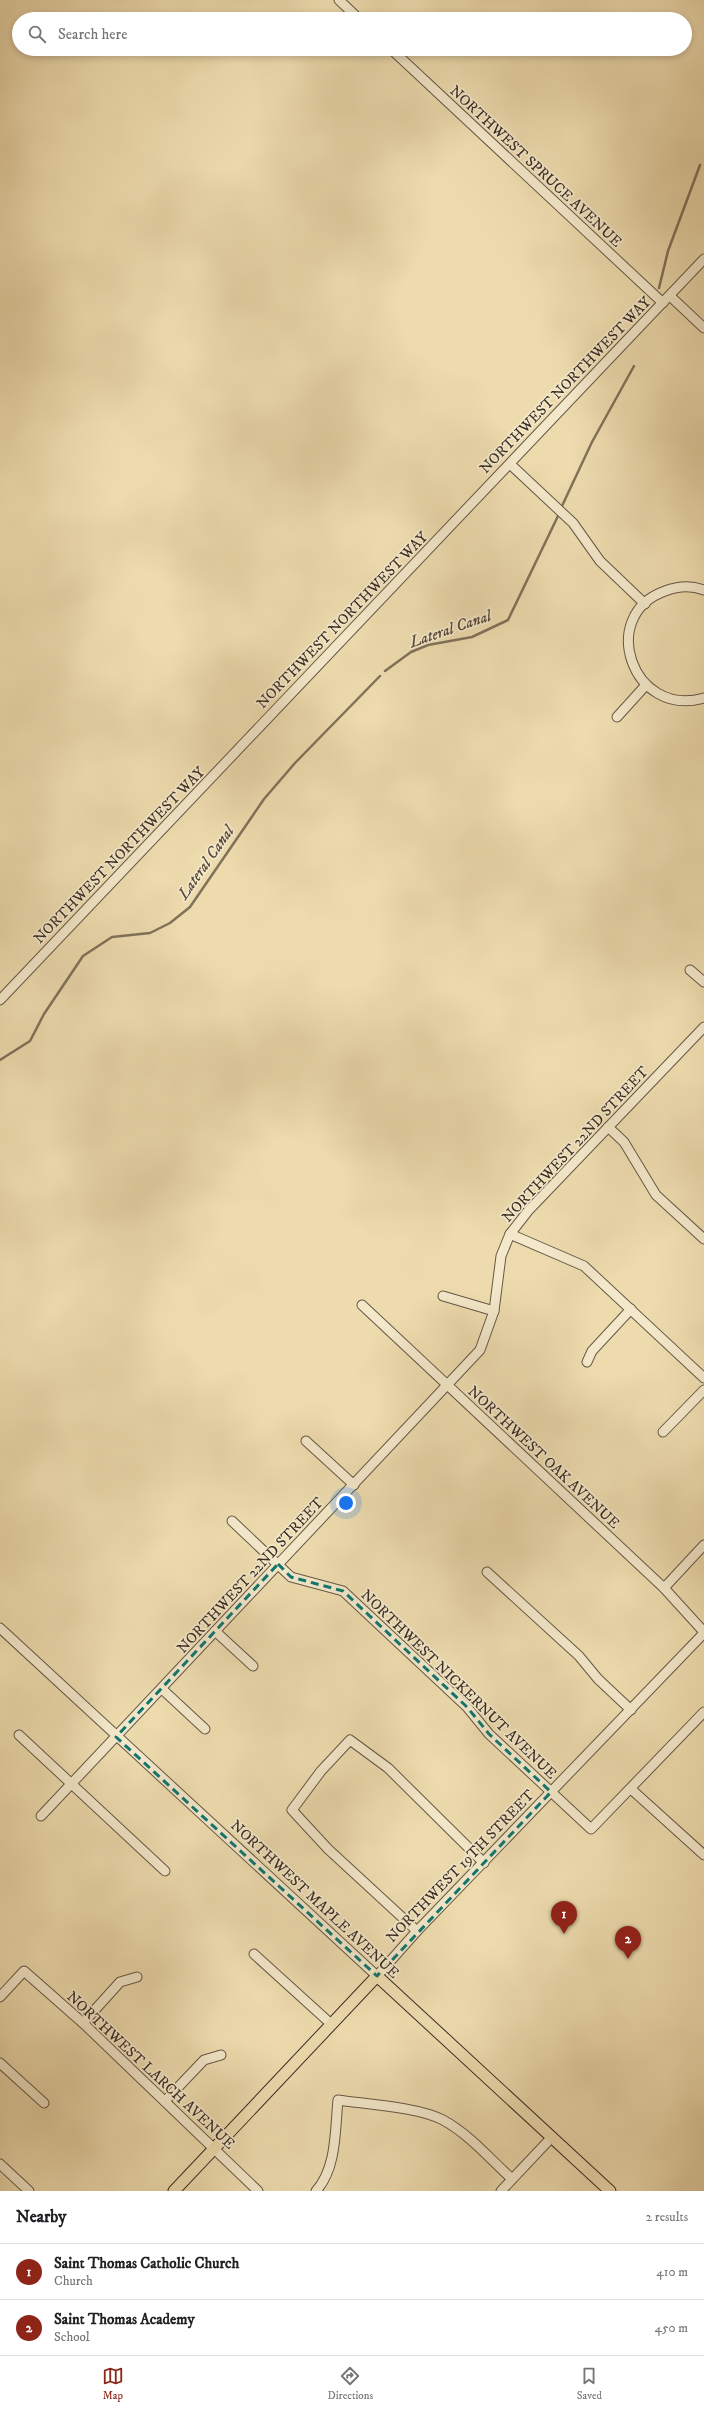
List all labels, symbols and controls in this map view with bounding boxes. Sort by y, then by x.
search box [12,12,692,56]
icon: search [26,23,48,45]
text: Search here [58,25,127,44]
street label: NORTHWEST SPRUCE AVENUE [446,81,626,252]
street label: NORTHWEST NORTHWEST WAY [476,292,655,478]
street label: NORTHWEST NORTHWEST WAY [253,527,432,713]
water label: Lateral Canal [406,605,496,653]
street label: NORTHWEST NORTHWEST WAY [30,762,209,948]
water label: Lateral Canal [173,820,239,904]
street label: NORTHWEST 22ND STREET [498,1062,653,1226]
street label: NORTHWEST OAK AVENUE [464,1382,624,1533]
street label: NORTHWEST 22ND STREET [173,1493,328,1657]
your location [336,1493,356,1513]
street label: NORTHWEST NICKERNUT AVENUE [357,1585,561,1784]
street label: NORTHWEST 19TH STREET [382,1785,539,1947]
street label: NORTHWEST MAPLE AVENUE [226,1816,403,1983]
pin: 1 [551,1901,577,1934]
pin: 2 [615,1926,641,1959]
street label: NORTHWEST LARCH AVENUE [62,1987,239,2154]
text: Nearby [16,2206,66,2228]
text: 2 results [646,2209,688,2225]
text: Saint Thomas Catholic Church [54,2254,239,2273]
text: 1 [27,2264,31,2280]
text: 410 m [656,2264,688,2280]
text: Church [54,2273,93,2289]
text: Saint Thomas Academy [54,2310,195,2329]
text: 2 [26,2320,32,2336]
text: 450 m [655,2320,688,2336]
text: School [54,2329,90,2345]
tab: Map [102,2365,124,2403]
tab: Directions [328,2365,373,2403]
tab: Saved [577,2365,602,2403]

